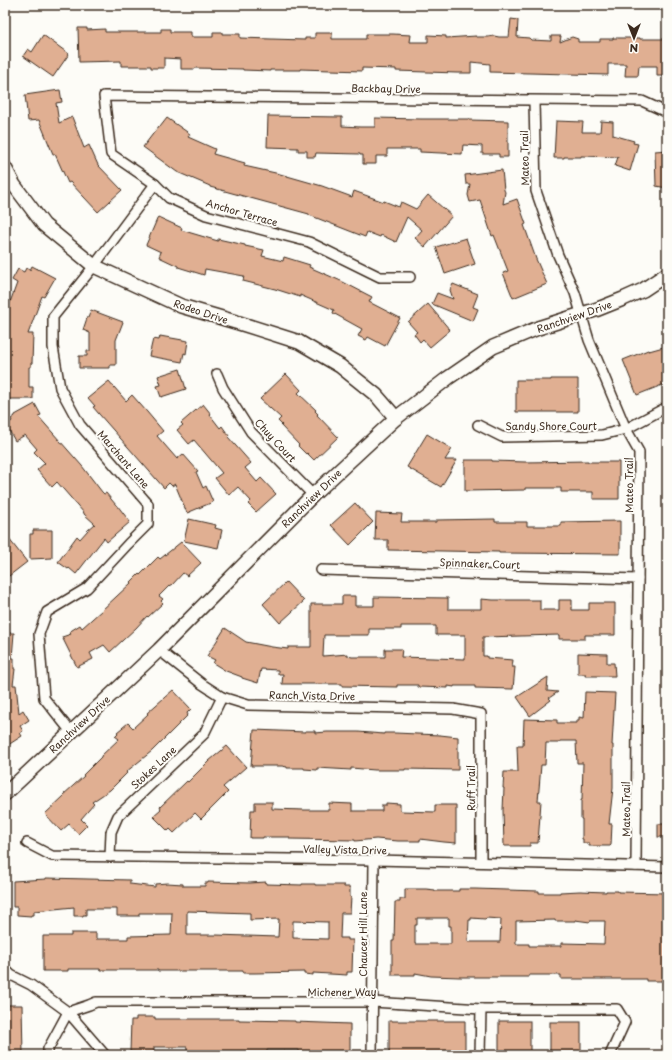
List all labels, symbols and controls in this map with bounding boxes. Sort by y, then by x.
north arrow [614,18,654,58]
text: N [629,40,638,57]
street label: Backbay Drive [351,80,421,96]
street label: Mateo Trail [516,130,532,186]
street label: Anchor Terrace [204,195,280,229]
street label: Rodeo Drive [172,295,230,327]
street label: Ranchview Drive [534,296,614,336]
street label: Chuy Court [252,415,300,465]
street label: Sandy Shore Court [505,418,597,434]
street label: Marchant Lane [94,427,154,492]
street label: Mateo Trail [621,457,636,513]
street label: Ranchview Drive [278,465,344,531]
street label: Spinnaker Court [439,554,521,572]
street label: Ranch Vista Drive [269,687,355,703]
street label: Ranchview Drive [45,692,113,756]
street label: Stokes Lane [127,742,179,792]
street label: Ruff Trail [463,765,478,811]
street label: Mateo Trail [618,781,633,837]
street label: Valley Vista Drive [303,841,388,858]
street label: Chaucer Hill Lane [355,891,370,977]
street label: Michener Way [308,984,377,999]

